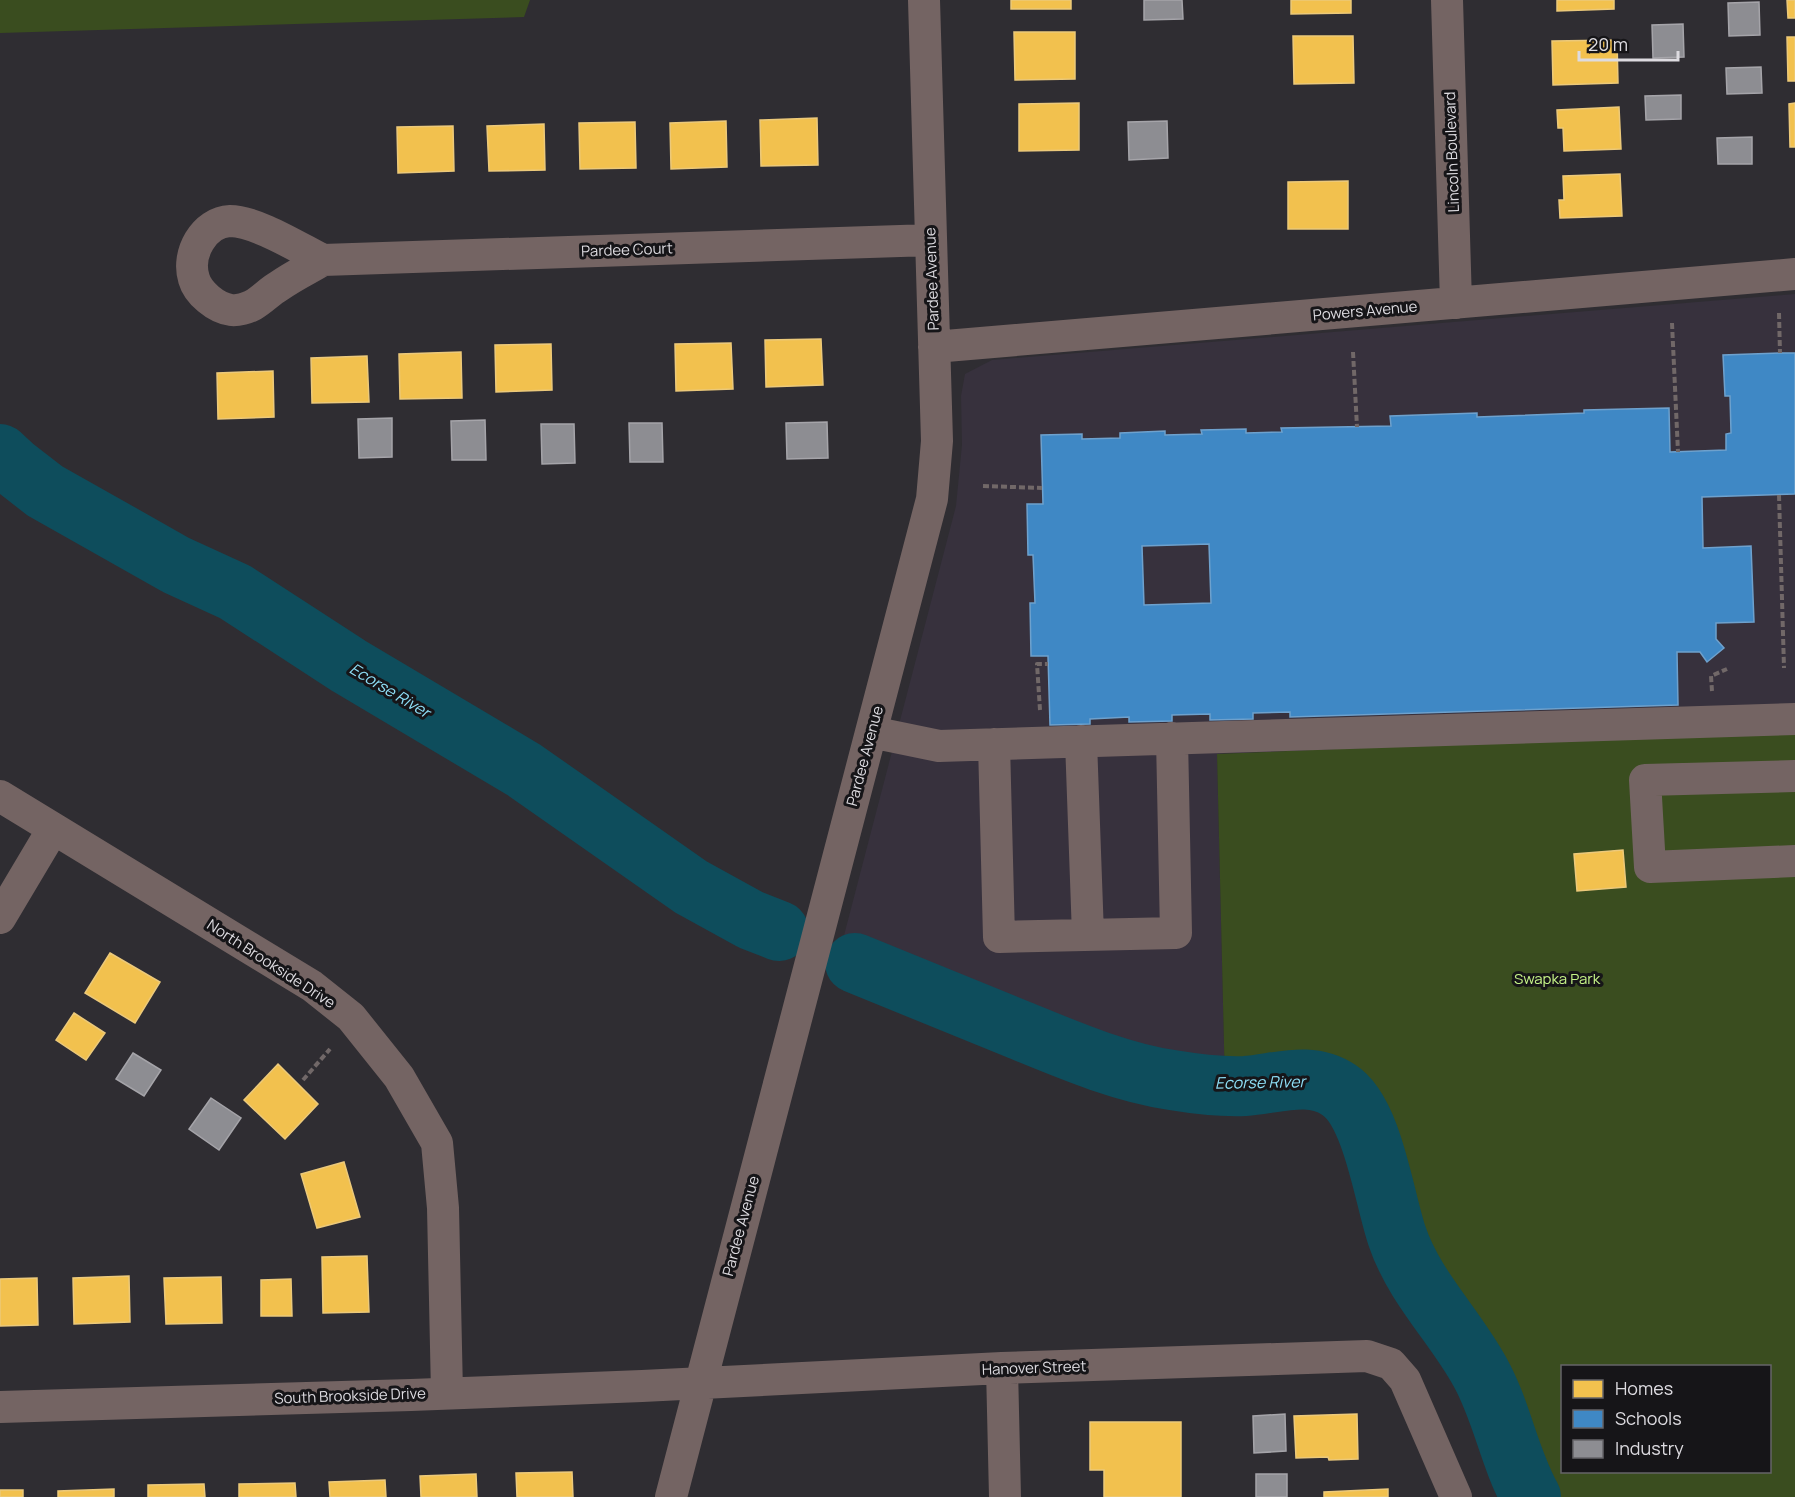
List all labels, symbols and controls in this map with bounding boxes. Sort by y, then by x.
scale bar [1579,24,1678,62]
text: 20 m [1588,32,1628,56]
street label: Lincoln Boulevard [1439,91,1464,213]
street label: Pardee Avenue [919,227,944,331]
street label: Pardee Court [581,237,673,262]
street label: Powers Avenue [1312,295,1418,326]
water label: Ecorse River [346,657,436,724]
street label: Pardee Avenue [841,703,888,808]
street label: North Brookside Drive [203,914,340,1013]
park label: Swapka Park [1514,968,1601,989]
water label: Ecorse River [1215,1070,1308,1094]
street label: Pardee Avenue [717,1173,764,1278]
street label: Hanover Street [981,1355,1087,1380]
legend [1561,1365,1771,1473]
text: Homes [1615,1376,1673,1400]
street label: South Brookside Drive [274,1382,426,1409]
text: Schools [1615,1406,1682,1430]
text: Industry [1615,1436,1684,1460]

